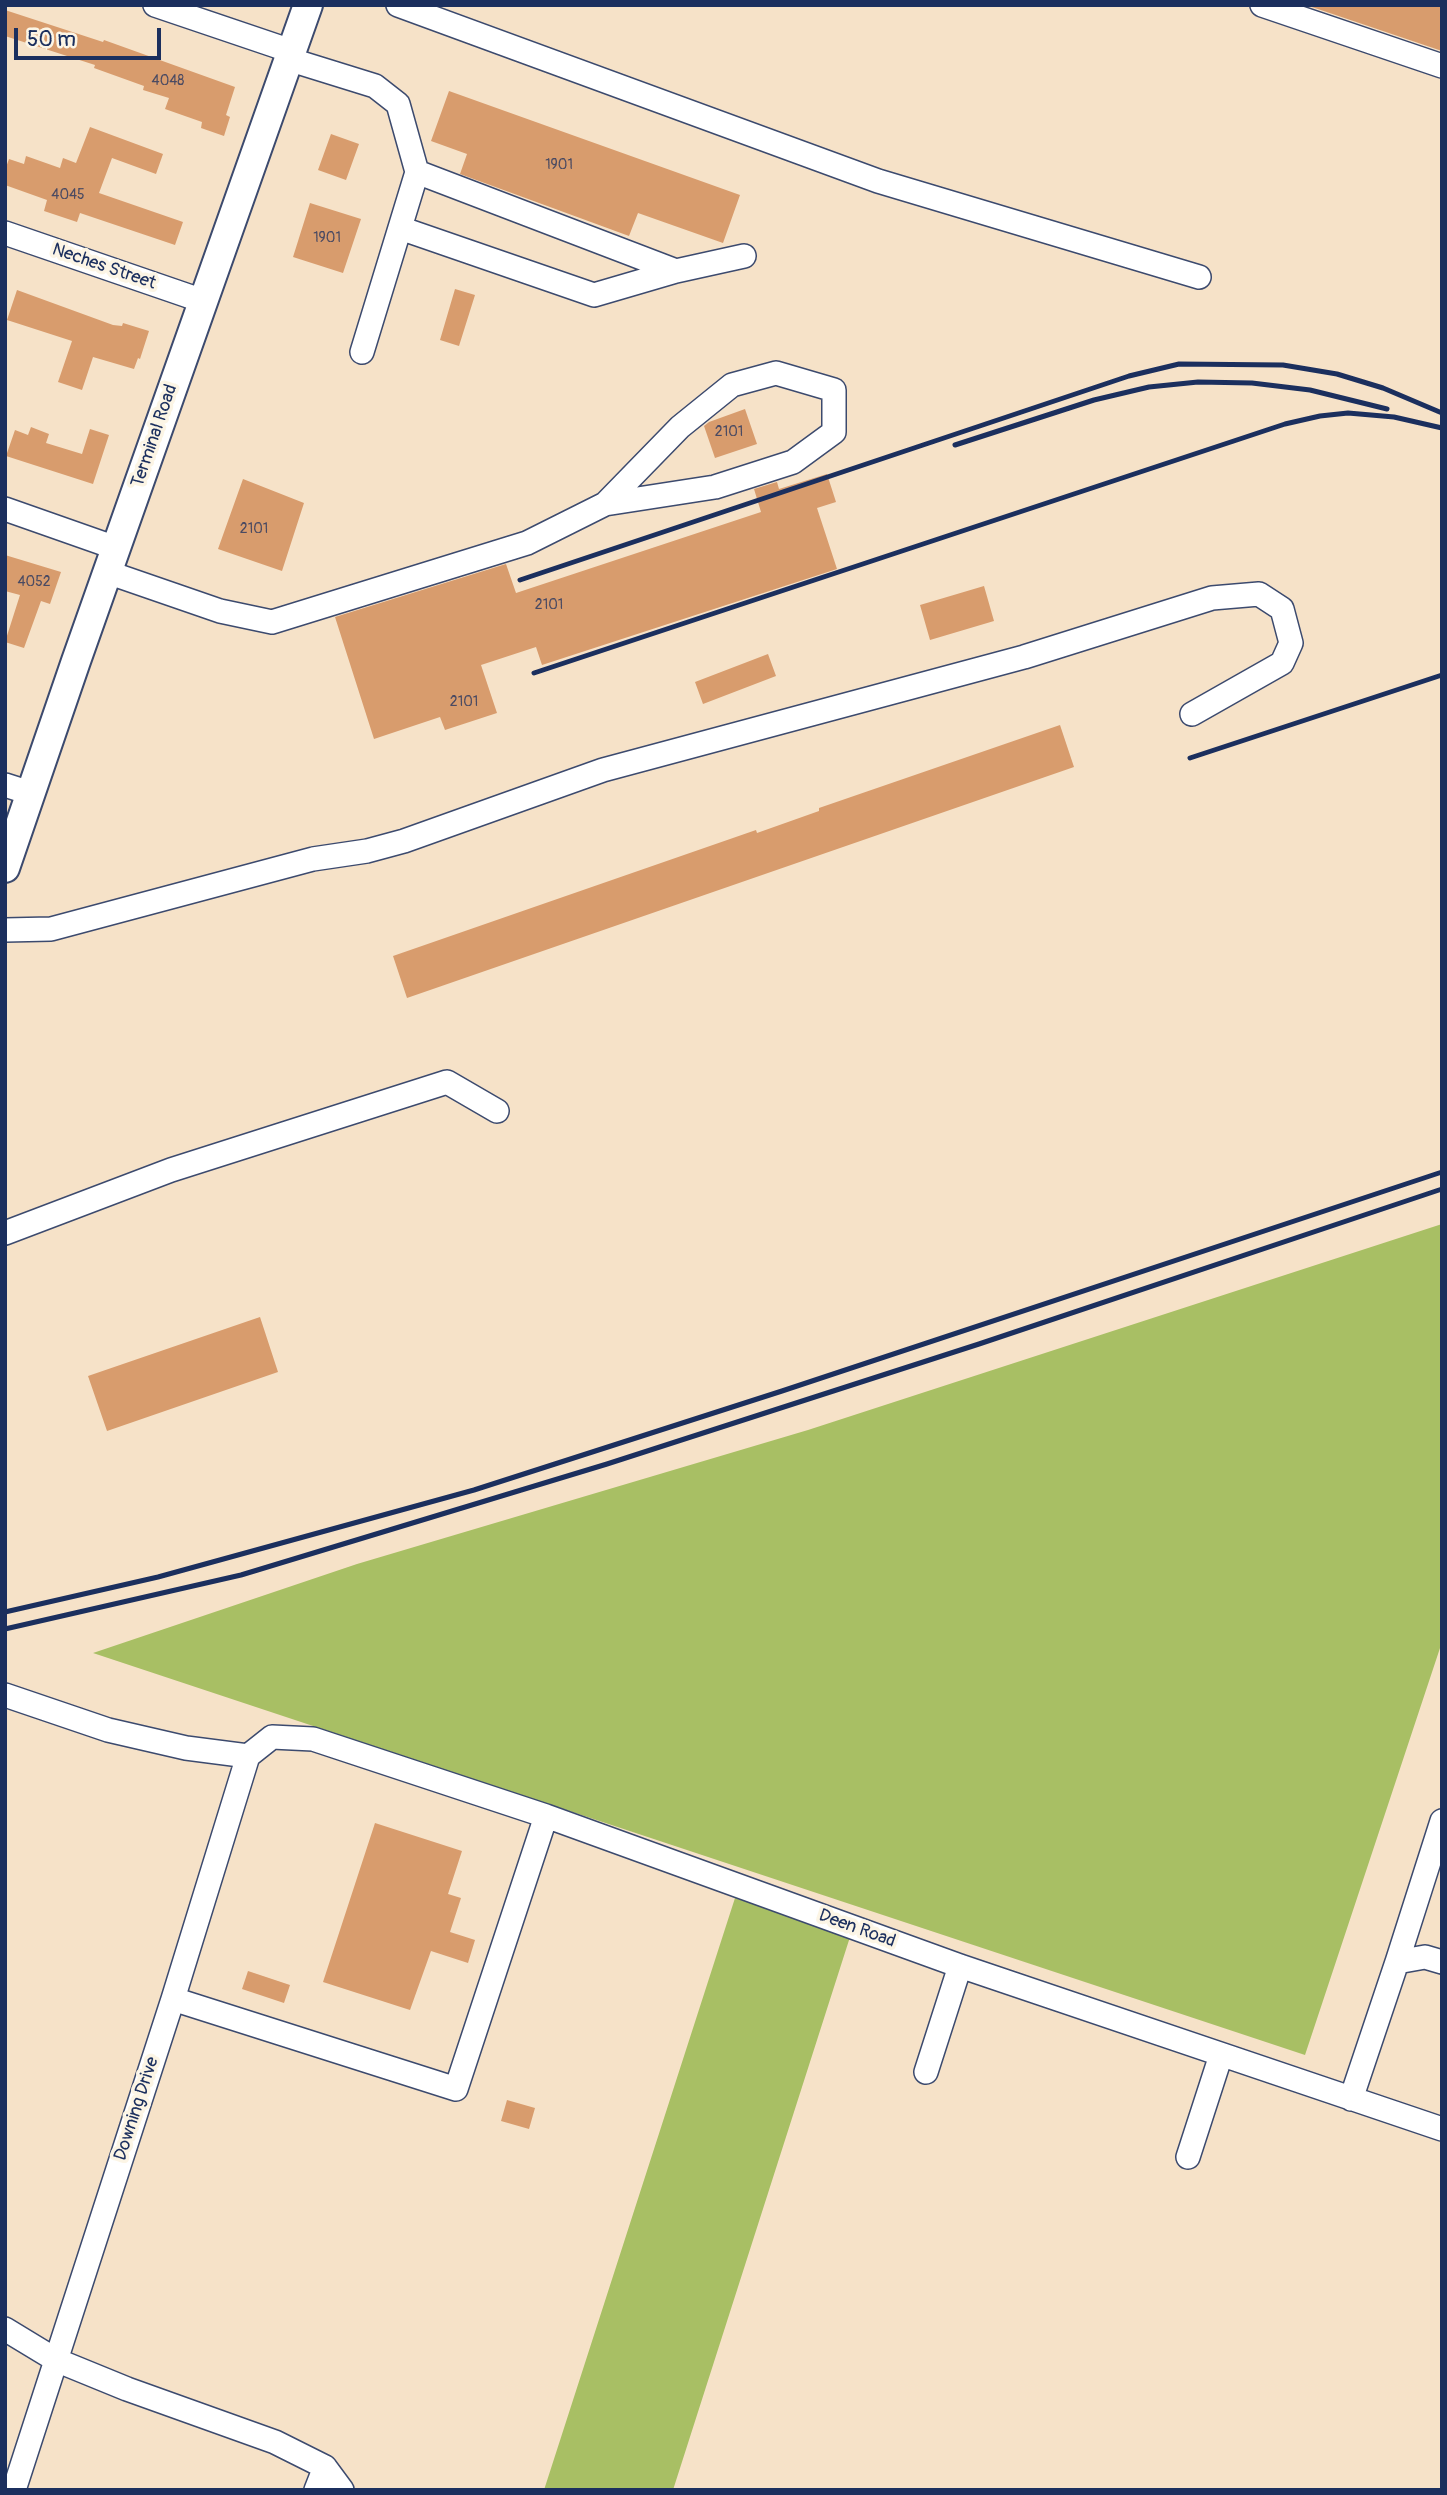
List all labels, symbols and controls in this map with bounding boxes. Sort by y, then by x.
scale bar [18,14,164,58]
text: 50 m [27,26,76,53]
house number: 4048 [152,73,184,89]
house number: 1901 [545,157,573,173]
house number: 4045 [51,187,85,203]
house number: 1901 [313,230,341,246]
street label: Neches Street [49,239,159,295]
street label: Terminal Road [127,382,183,490]
house number: 2101 [715,424,743,440]
house number: 2101 [240,521,268,537]
house number: 4052 [17,574,51,590]
house number: 2101 [535,597,563,613]
house number: 2101 [450,694,478,710]
street label: Deen Road [816,1905,898,1953]
street label: Downing Drive [110,2054,164,2164]

